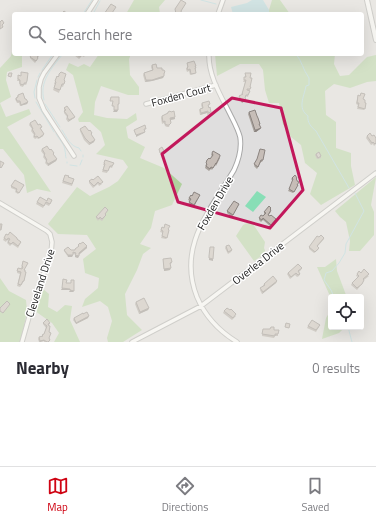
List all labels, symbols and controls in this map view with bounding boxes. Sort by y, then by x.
search box [12,12,364,56]
icon: search [26,23,48,45]
text: Search here [58,23,132,46]
street label: Foxden Court [149,79,213,111]
street label: Foxden Drive [193,173,237,233]
street label: Overlea Drive [229,237,288,288]
street label: Cleveland Drive [21,246,59,319]
map controls [328,294,364,330]
button: locate [328,294,364,330]
text: Nearby [16,355,69,381]
text: 0 results [312,358,360,378]
tab: Map [47,475,69,515]
tab: Directions [162,475,208,515]
tab: Saved [301,475,329,515]

